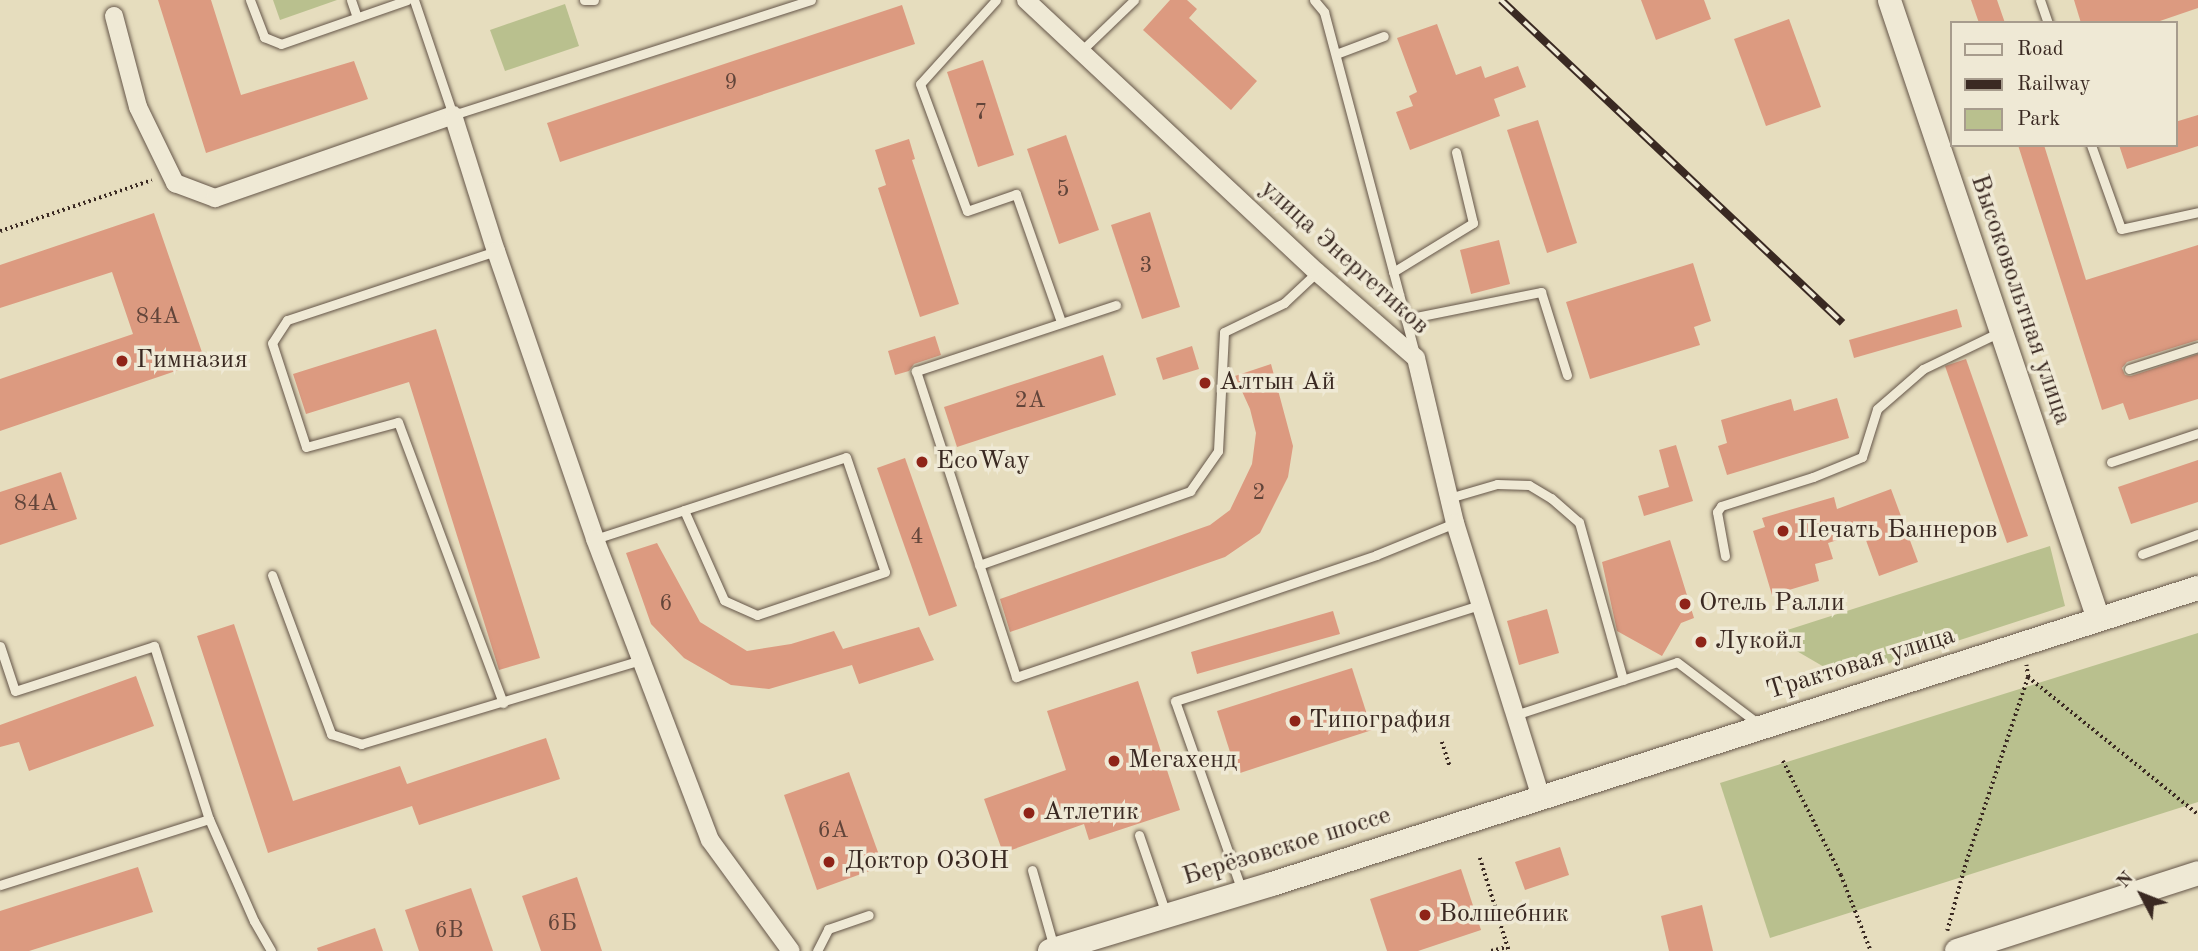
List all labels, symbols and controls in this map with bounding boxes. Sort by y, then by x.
legend [1950,21,2177,147]
text: Road [2017,39,2064,60]
house number: 9 [724,69,738,97]
text: Railway [2017,74,2091,95]
house number: 7 [974,99,988,127]
text: Park [2017,109,2060,130]
street label: Высоковольтная улица [1963,171,2077,429]
street label: улица Энергетиков [1253,174,1435,342]
house number: 5 [1056,176,1070,204]
house number: 3 [1139,252,1153,280]
house number: 84А [136,303,180,331]
place label: Гимназия [136,345,248,377]
marker: Гимназия [114,353,130,369]
place label: Алтын Ай [1219,367,1335,399]
marker: Алтын Ай [1197,375,1213,391]
house number: 2А [1015,387,1045,415]
place label: EcoWay [936,446,1030,478]
marker: EcoWay [914,454,930,470]
house number: 2 [1252,479,1266,507]
house number: 84А [14,490,58,518]
place label: Печать Баннеров [1797,515,1998,547]
house number: 4 [910,523,924,551]
marker: Печать Баннеров [1775,523,1791,539]
place label: Отель Ралли [1699,588,1845,620]
house number: 6 [659,590,673,618]
marker: Отель Ралли [1677,596,1693,612]
street label: Трактовая улица [1763,620,1959,708]
place label: Лукойл [1715,626,1802,658]
marker: Лукойл [1693,634,1709,650]
place label: Типография [1309,705,1451,737]
marker: Типография [1287,713,1303,729]
place label: Мегахенд [1128,745,1237,777]
marker: Мегахенд [1106,753,1122,769]
place label: Атлетик [1043,797,1139,829]
street label: Берёзовское шоссе [1179,800,1395,894]
marker: Атлетик [1021,805,1037,821]
house number: 6А [818,817,848,845]
place label: Доктор ОЗОН [845,846,1009,878]
marker: Доктор ОЗОН [819,852,839,872]
north arrow [2107,860,2177,930]
text: N [2114,869,2138,892]
place label: Волшебник [1439,899,1569,931]
marker: Волшебник [1417,907,1433,923]
house number: 6Б [547,910,577,938]
house number: 6В [434,917,464,945]

